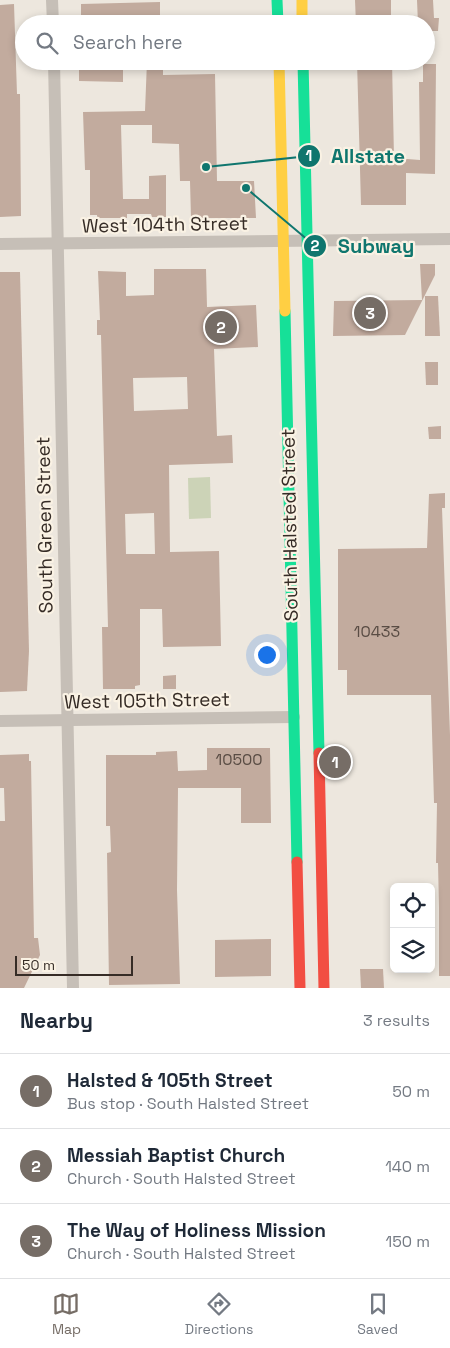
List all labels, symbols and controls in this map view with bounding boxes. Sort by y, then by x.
search box [15,15,435,70]
icon: search [33,29,61,57]
text: Search here [73,30,183,55]
callout: Allstate [297,138,415,173]
text: Allstate [331,143,405,169]
text: 1 [306,146,312,165]
street label: West 104th Street [82,211,248,238]
callout: Subway [303,229,424,264]
text: Subway [338,233,414,259]
text: 2 [311,236,320,255]
pin: 3 [354,294,386,332]
pin: 2 [205,308,237,346]
street label: South Halsted Street [275,428,304,622]
street label: South Green Street [30,436,59,614]
house number: 10433 [354,621,400,642]
your location [254,642,280,668]
street label: West 105th Street [64,687,230,714]
pin: 1 [319,743,351,781]
house number: 10500 [215,749,263,770]
map controls [390,883,435,973]
button: locate [390,883,435,928]
button: layers [390,928,435,973]
scale bar [15,953,132,976]
text: 50 m [22,956,55,974]
text: Nearby [20,1007,93,1034]
text: 3 results [363,1010,430,1031]
text: Halsted & 105th Street [67,1068,273,1093]
text: 1 [32,1081,40,1102]
text: 50 m [392,1081,430,1102]
text: Bus stop · South Halsted Street [67,1093,309,1114]
text: Messiah Baptist Church [67,1143,285,1168]
text: 2 [31,1156,41,1177]
text: 140 m [385,1156,430,1177]
text: Church · South Halsted Street [67,1168,296,1189]
text: The Way of Holiness Mission [67,1218,326,1243]
text: 3 [31,1231,41,1252]
text: 150 m [386,1231,430,1252]
text: Church · South Halsted Street [67,1243,296,1264]
tab: Map [52,1290,81,1338]
tab: Directions [185,1290,253,1338]
tab: Saved [357,1290,398,1338]

